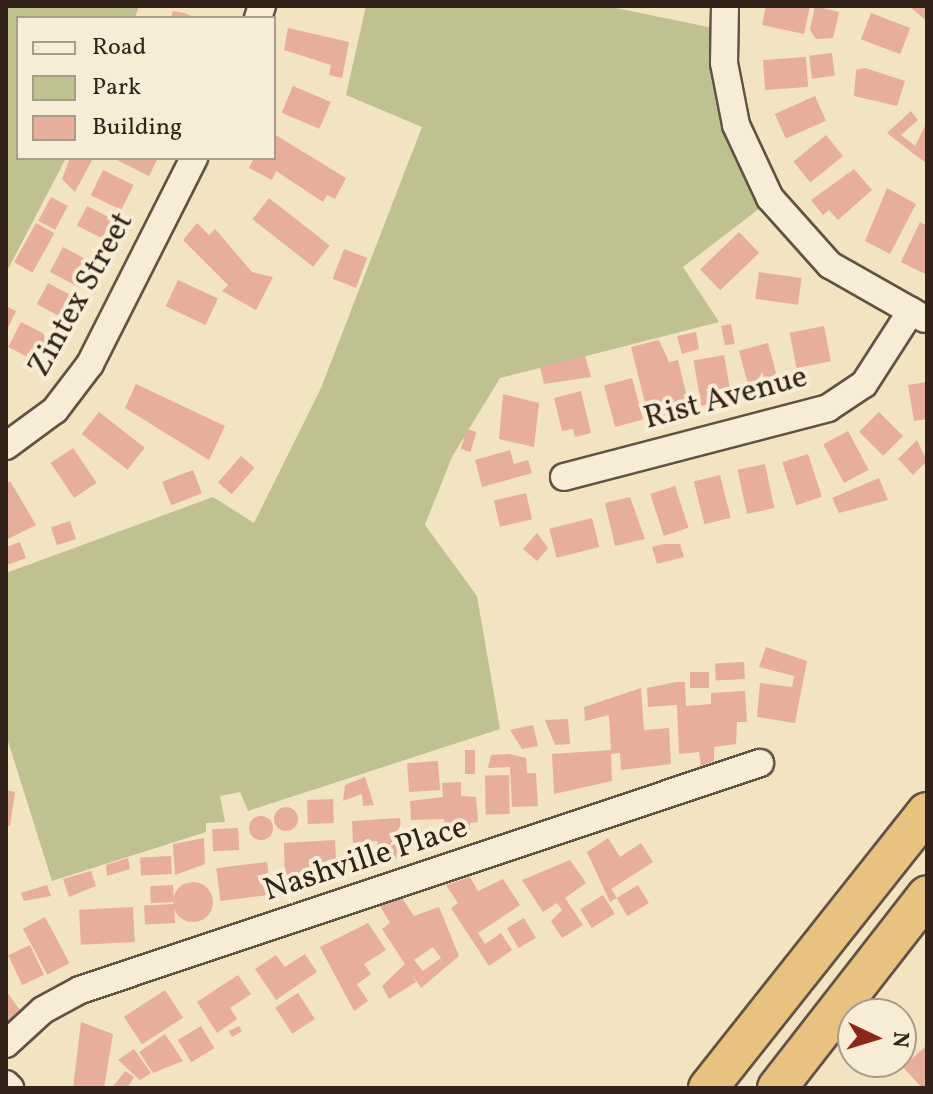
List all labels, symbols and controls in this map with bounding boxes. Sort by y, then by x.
legend [16,16,276,160]
text: Road [92,31,146,65]
text: Park [92,71,141,105]
text: Building [92,111,182,145]
street label: Zintex Street [21,206,143,384]
street label: Rist Avenue [640,359,812,439]
street label: Nashville Place [259,809,473,911]
north arrow [837,998,917,1078]
text: N [883,1031,915,1049]

